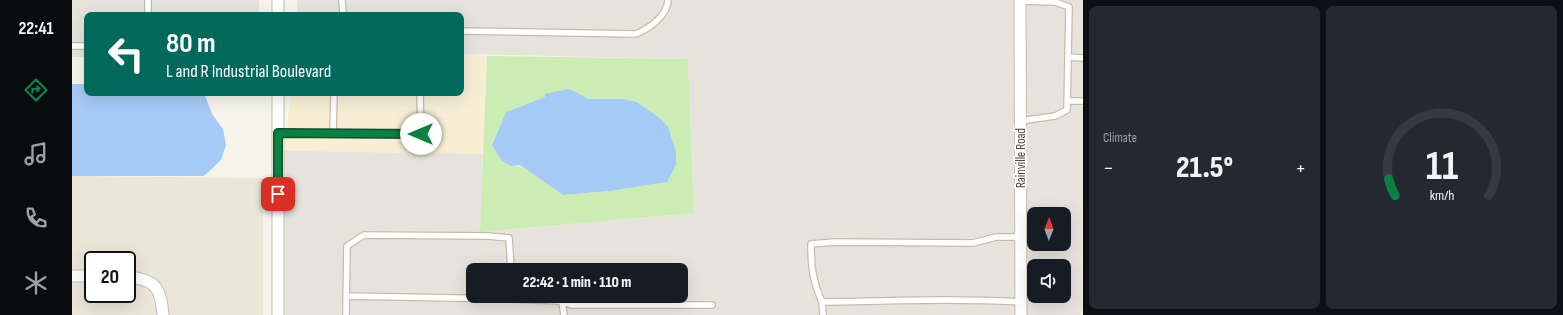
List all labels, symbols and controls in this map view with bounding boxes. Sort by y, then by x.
text: 22:41 [18,18,54,39]
text: 80 m [166,27,215,60]
icon: left [100,28,152,80]
text: L and R Industrial Boulevard [166,61,331,82]
icon: directions [22,76,50,104]
position arrow [400,113,442,155]
street label: Rainville Road [1013,128,1029,188]
text: Climate [1103,130,1137,146]
icon: music [22,140,50,168]
text: 11 [1425,141,1458,190]
text: 21.5° [1176,150,1233,186]
text: − [1103,155,1114,182]
text: + [1295,155,1306,182]
pin [261,177,295,211]
icon: arrive [267,183,289,205]
text: km/h [1429,186,1454,203]
icon: phone [22,204,50,232]
north arrow [1027,207,1071,251]
map controls [1027,207,1071,303]
speed limit sign: 20 [84,251,136,303]
button: sound [1027,259,1071,303]
icon: climate [22,269,50,297]
text: 22:42 · 1 min · 110 m [523,273,631,292]

